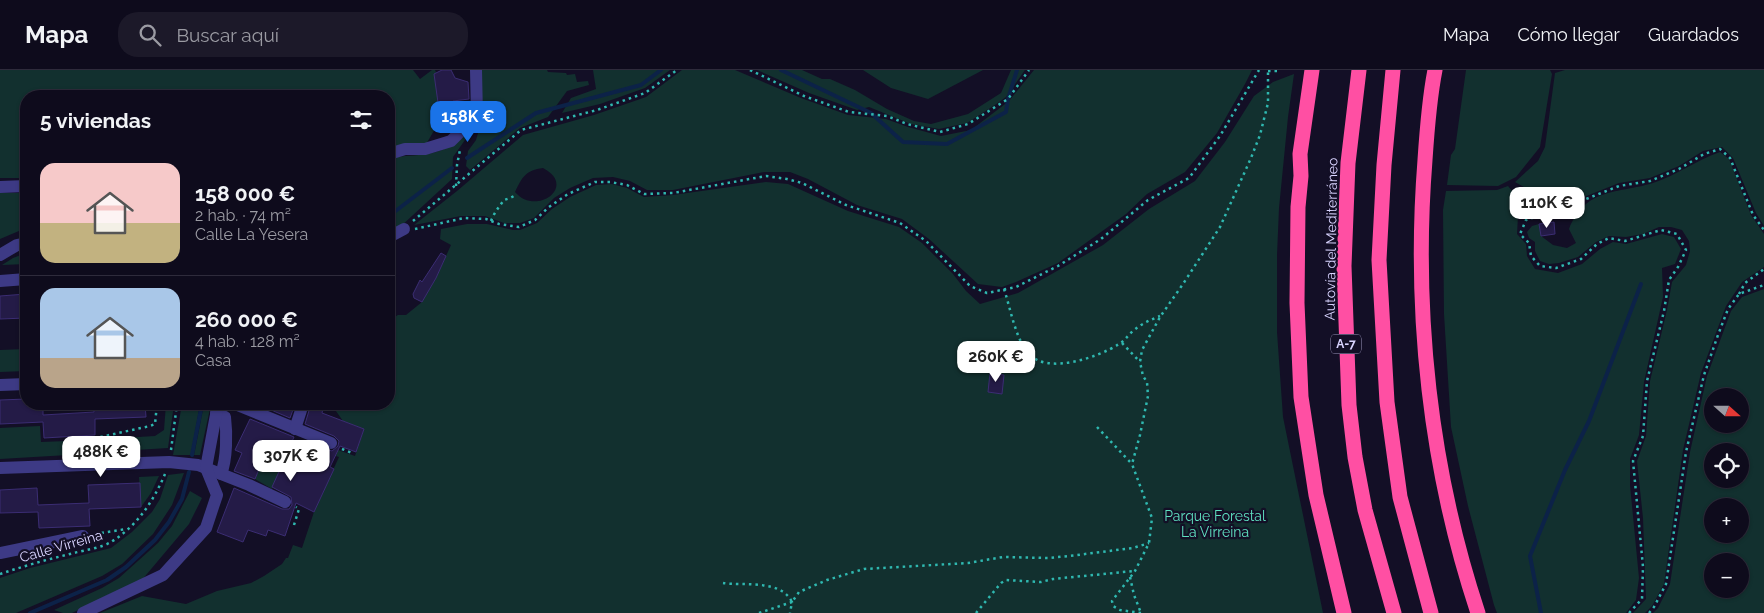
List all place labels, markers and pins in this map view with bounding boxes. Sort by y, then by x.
pin: 158K € [427,100,509,143]
pin: 110K € [1506,186,1588,229]
pin: 260K € [955,340,1037,383]
pin: 488K € [60,436,142,478]
pin: 307K € [250,440,332,482]

